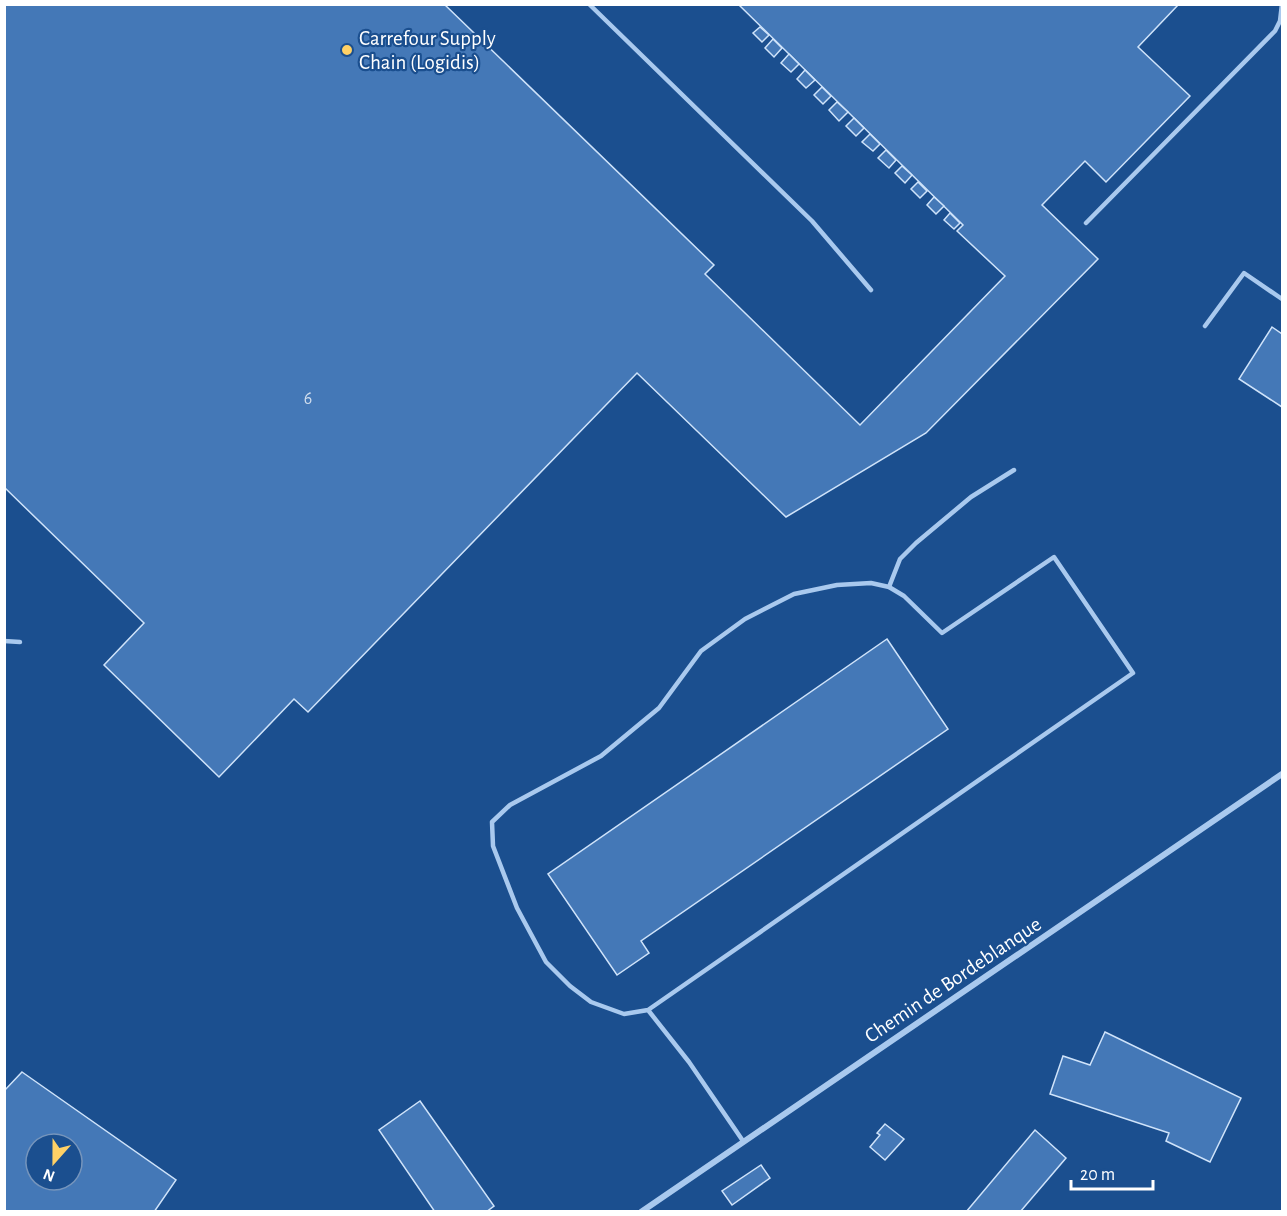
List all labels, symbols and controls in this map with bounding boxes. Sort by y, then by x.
place label: Carrefour Supply Chain (Logidis) [359,28,496,73]
marker: Carrefour Supply Chain (Logidis) [340,43,354,57]
house number: 6 [304,390,312,408]
street label: Chemin de Bordeblanque [861,913,1045,1047]
north arrow [24,1132,84,1192]
scale bar [1071,1153,1154,1191]
text: N [41,1166,57,1185]
text: 20 m [1080,1166,1115,1184]

